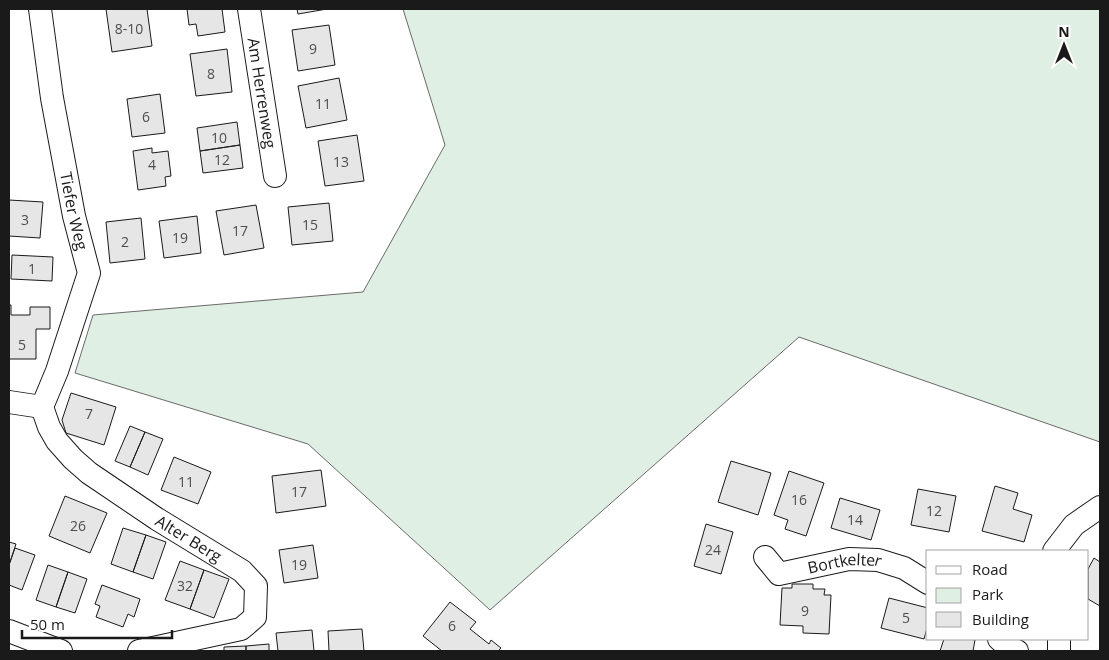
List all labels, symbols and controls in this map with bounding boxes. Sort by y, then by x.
house number: 8-10 [115,19,143,38]
north arrow [1039,20,1089,70]
text: N [1058,22,1070,41]
street label: Am Herrenweg [243,36,282,150]
house number: 9 [309,39,317,58]
house number: 8 [207,64,215,83]
house number: 11 [315,94,331,113]
house number: 6 [142,107,150,126]
house number: 10 [211,128,227,147]
house number: 12 [214,150,230,169]
house number: 13 [333,152,349,171]
house number: 4 [148,155,156,174]
street label: Tiefer Weg [55,170,94,253]
house number: 3 [21,210,29,229]
house number: 15 [302,215,318,234]
house number: 17 [232,221,248,240]
house number: 19 [172,228,188,247]
house number: 2 [121,232,129,251]
house number: 1 [28,259,36,278]
house number: 5 [18,335,26,354]
house number: 7 [85,404,93,423]
house number: 11 [178,472,194,491]
house number: 17 [291,482,307,501]
house number: 16 [791,490,807,509]
house number: 12 [926,501,942,520]
street label: Alter Berg [151,510,226,567]
house number: 14 [847,510,863,529]
house number: 26 [70,516,86,535]
house number: 24 [705,540,721,559]
street label: Bortkelter [806,548,885,579]
legend [926,550,1089,640]
house number: 19 [291,555,307,574]
text: Road [972,559,1008,579]
house number: 32 [177,576,193,595]
text: Park [972,584,1003,604]
house number: 9 [801,601,809,620]
scale bar [22,608,172,640]
house number: 5 [902,608,910,627]
text: Building [972,609,1029,629]
text: 50 m [30,614,65,634]
house number: 6 [448,616,456,635]

